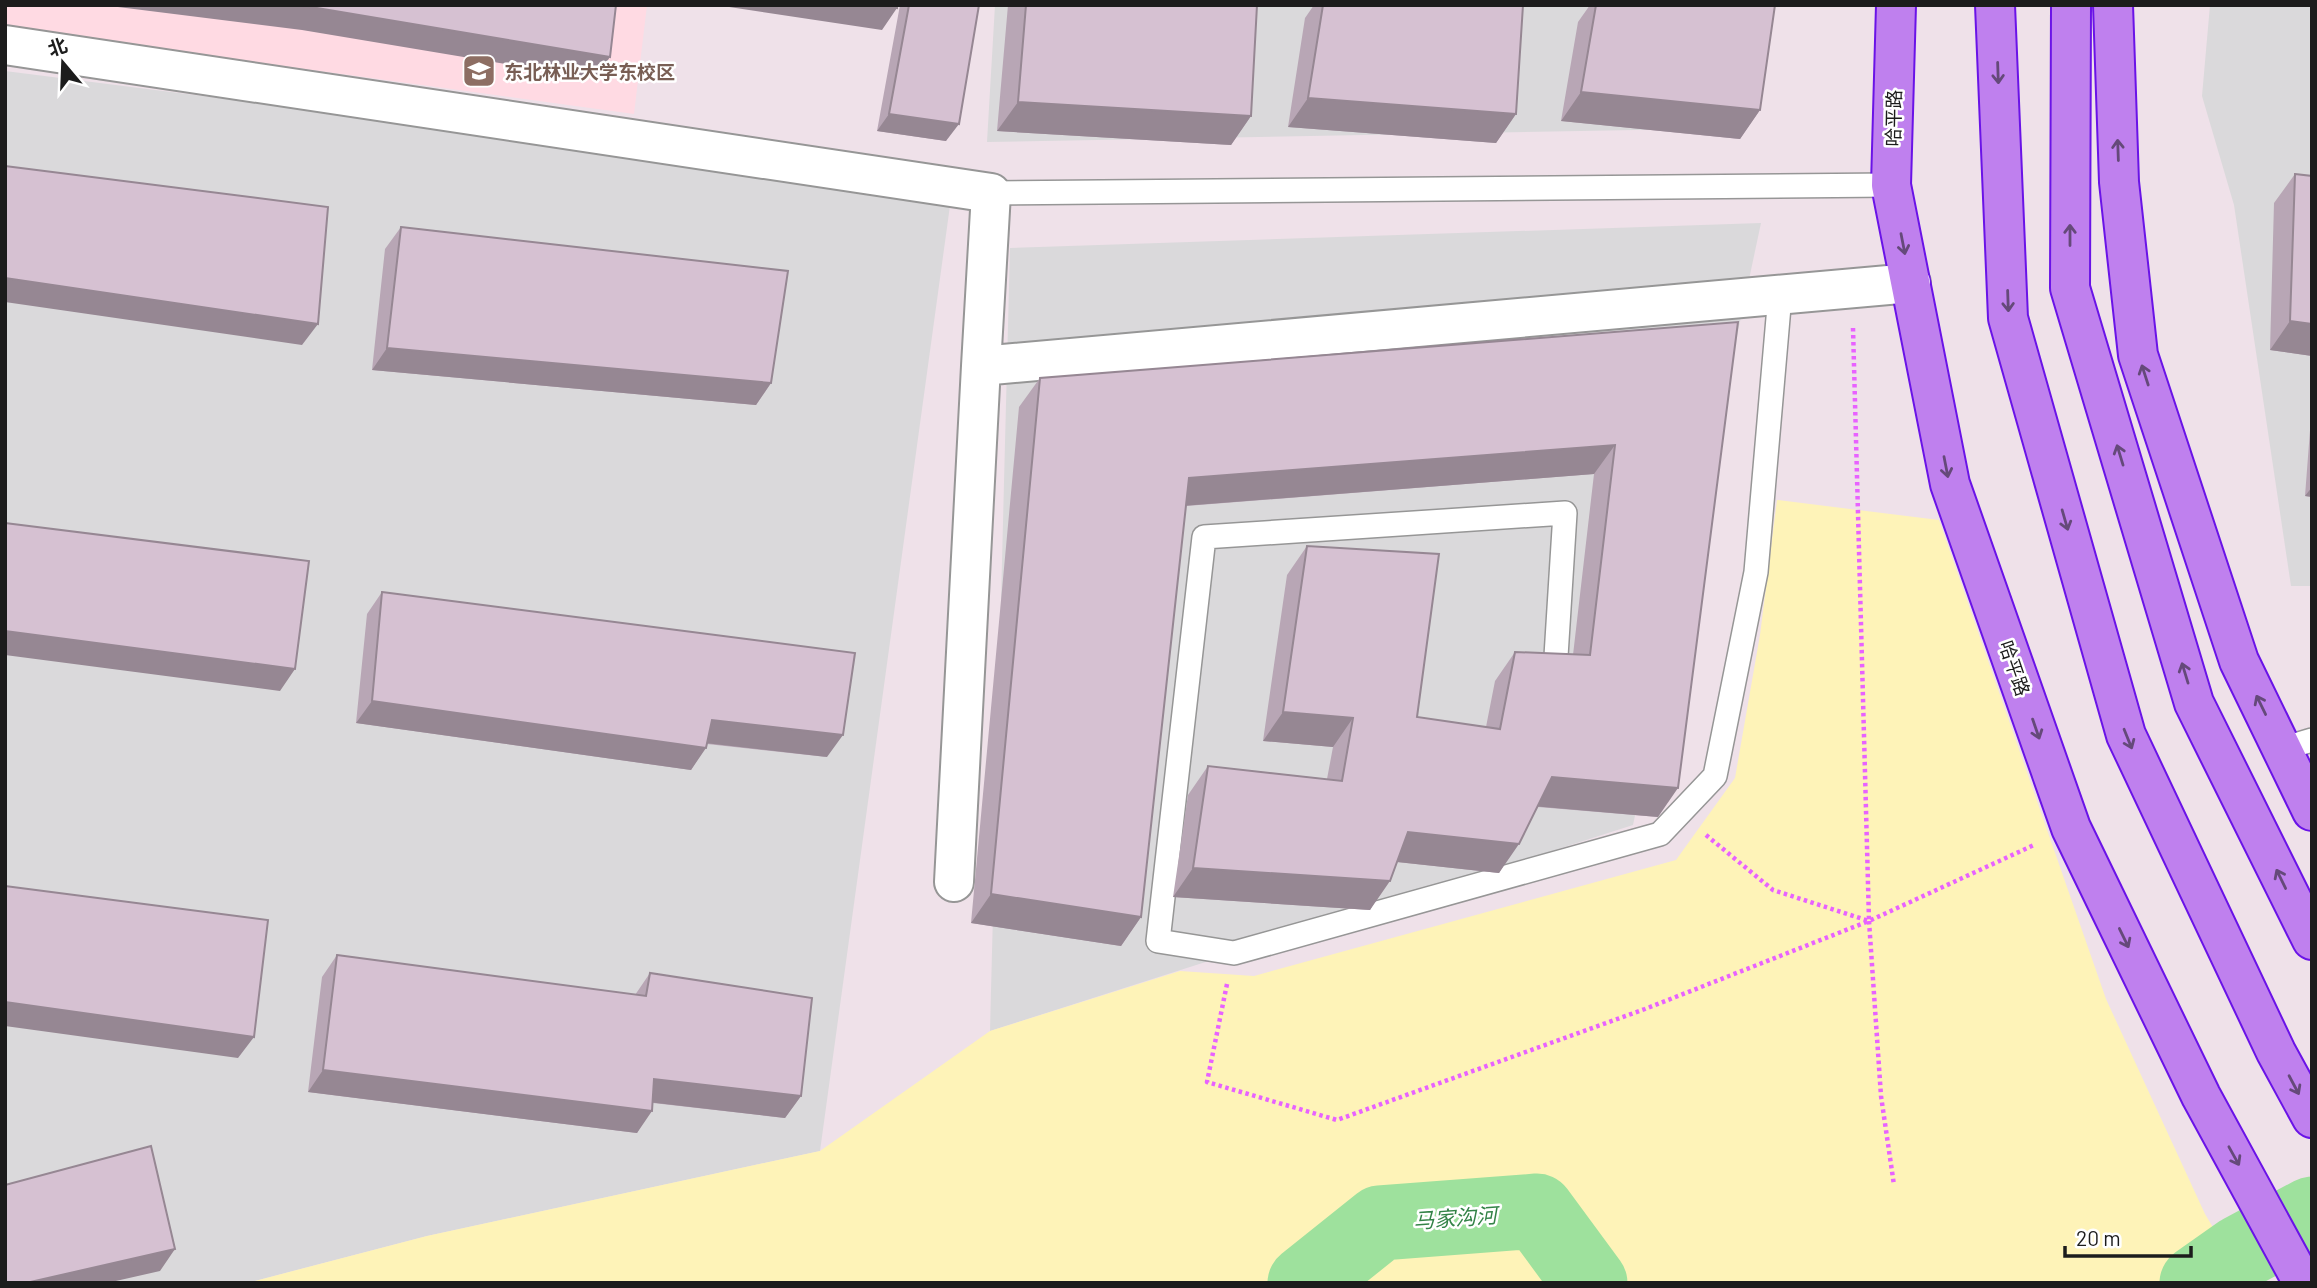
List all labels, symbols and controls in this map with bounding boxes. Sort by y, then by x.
north arrow [28,28,98,98]
text: 北 [45,32,70,60]
school or university icon: 东北林业大学东校区 [460,52,498,90]
place label: 东北林业大学东校区 [504,60,675,83]
one-way arrow [1991,62,2004,85]
street label: 哈平路 [1881,89,1905,147]
one-way arrow [2111,139,2124,162]
one-way arrow [2063,224,2077,247]
one-way arrow [1897,232,1910,255]
one-way arrow [2001,289,2014,312]
one-way arrow [2137,365,2150,387]
one-way arrow [2112,444,2125,466]
one-way arrow [1940,455,1954,478]
one-way arrow [2059,509,2072,531]
street label: 哈平路 [1995,637,2035,699]
one-way arrow [2178,662,2191,684]
one-way arrow [2253,695,2267,716]
one-way arrow [2031,717,2043,739]
one-way arrow [2122,728,2135,749]
one-way arrow [2274,869,2288,890]
one-way arrow [2118,927,2132,948]
one-way arrow [2287,1075,2301,1095]
one-way arrow [2228,1145,2241,1166]
water label: 马家沟河 [1412,1201,1502,1232]
scale bar [2065,1214,2191,1258]
text: 20 m [2076,1225,2121,1250]

